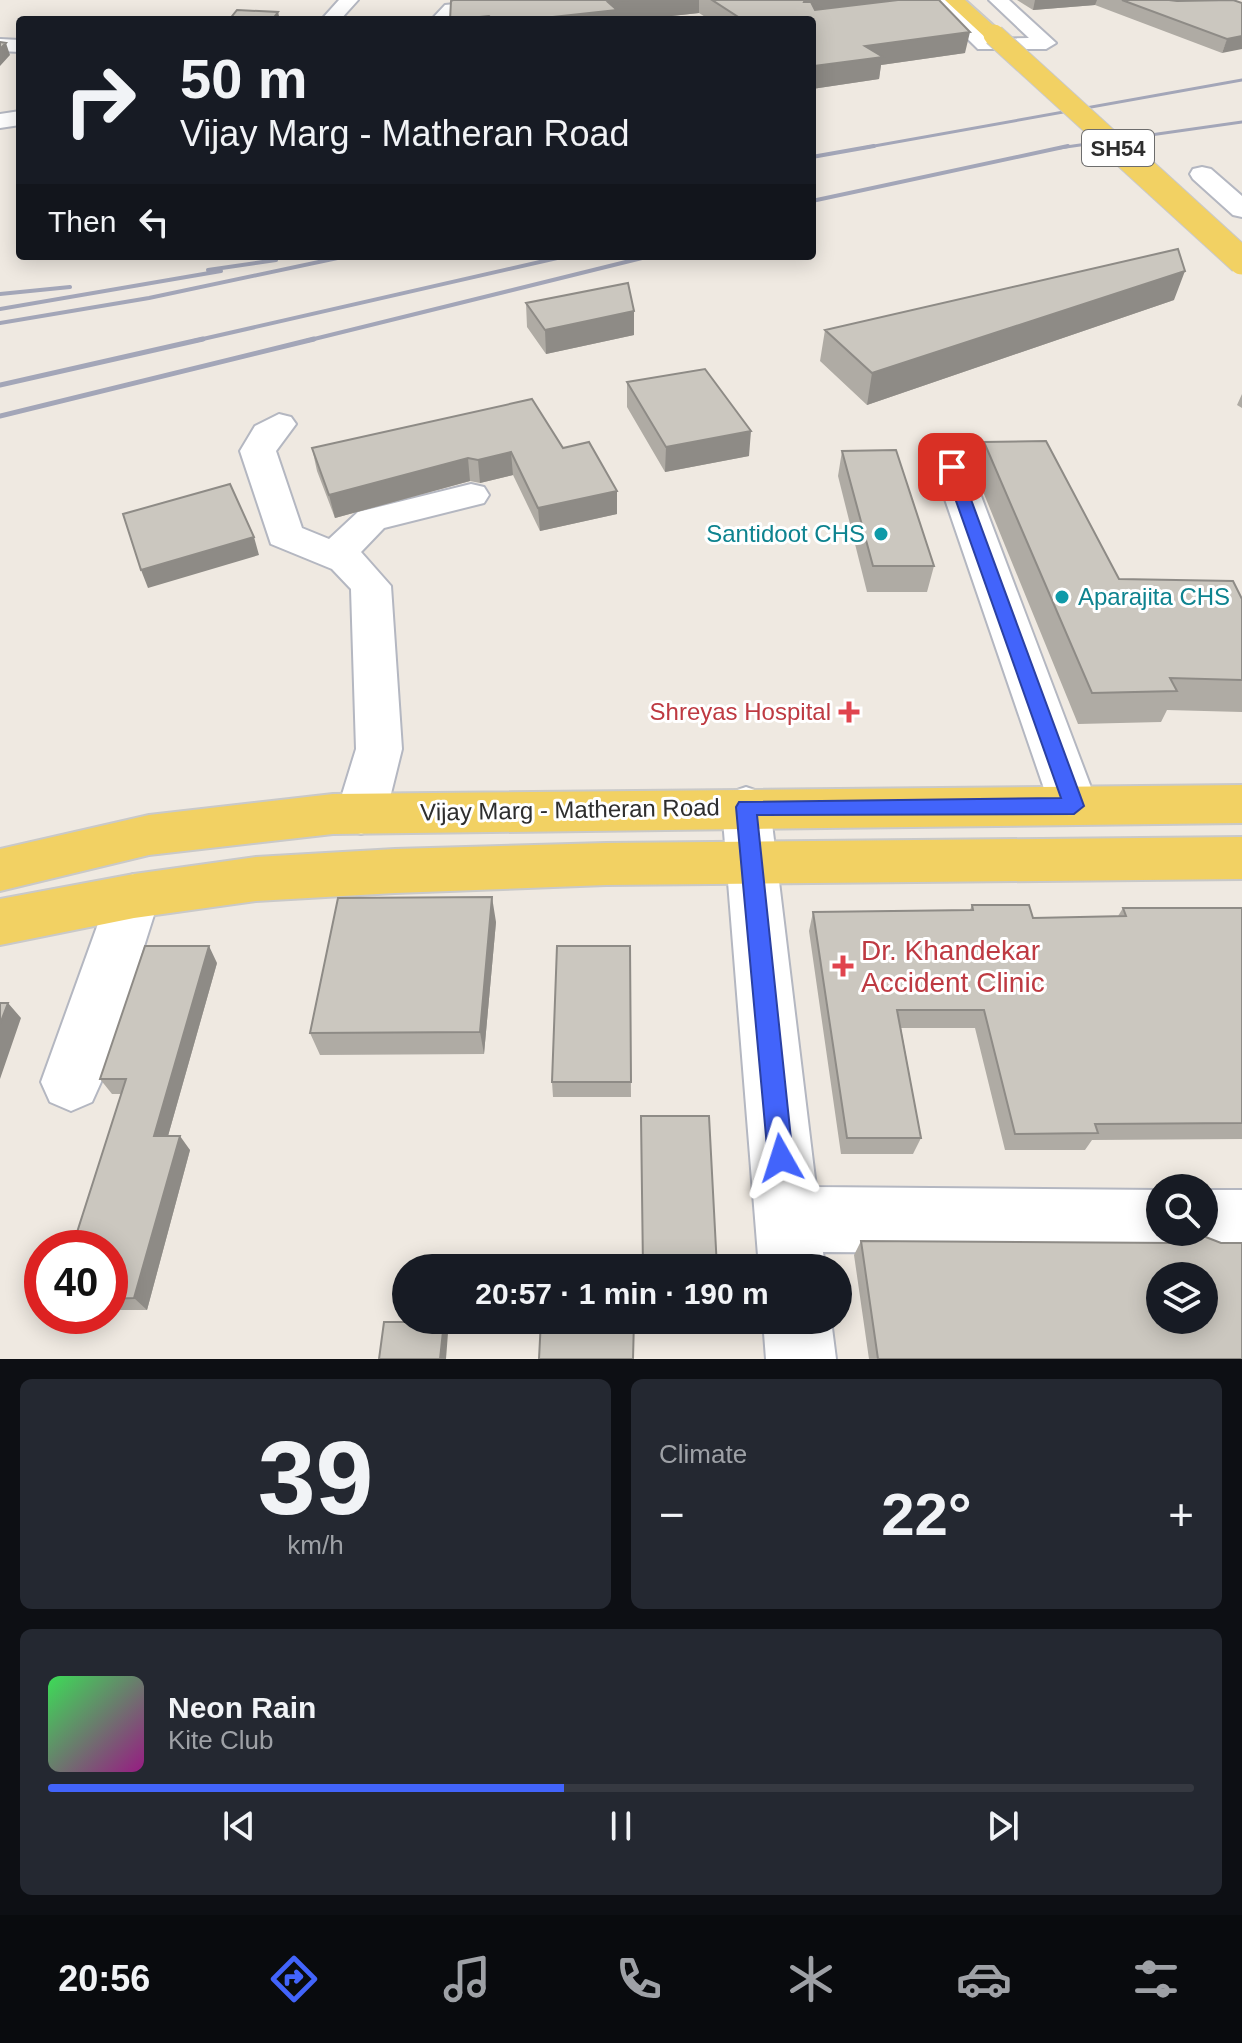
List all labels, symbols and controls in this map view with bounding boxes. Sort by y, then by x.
text: 50 m [180,47,308,110]
icon: right [48,48,152,152]
text: Vijay Marg - Matheran Road [180,113,630,154]
road number: SH54 [1082,130,1154,166]
icon: left [132,200,176,244]
text: Then [48,205,116,238]
pin [918,433,986,501]
icon: arrive [930,445,974,489]
place label: Santidoot CHS [706,520,865,547]
marker: Santidoot CHS [872,525,890,543]
place label: Aparajita CHS [1078,583,1230,610]
marker: Aparajita CHS [1053,588,1071,606]
place label: Shreyas Hospital [650,698,831,725]
marker: Shreyas Hospital [838,701,860,723]
street label: Vijay Marg - Matheran Road [420,793,720,826]
place label: Dr. Khandekar Accident Clinic [861,935,1045,998]
marker: Dr. Khandekar Accident Clinic [832,955,854,977]
position arrow [739,1116,823,1200]
map controls [1146,1174,1218,1334]
button: search [1146,1174,1218,1246]
speed limit sign: 40 [24,1230,128,1334]
button: layers [1146,1262,1218,1334]
text: 20:57 · 1 min · 190 m [475,1277,769,1310]
text: 39 [258,1420,373,1536]
text: Climate [659,1439,747,1469]
text: 22° [881,1481,972,1548]
text: − [659,1490,685,1539]
text: + [1168,1490,1194,1539]
text: km/h [287,1530,344,1560]
text: Neon Rain [168,1691,316,1724]
text: Kite Club [168,1725,274,1755]
icon: previous [217,1804,261,1848]
icon: pause [599,1804,643,1848]
icon: next [981,1804,1025,1848]
icon: directions [266,1951,322,2007]
icon: music [439,1951,495,2007]
icon: phone [611,1951,667,2007]
icon: climate [783,1951,839,2007]
icon: car [956,1951,1012,2007]
icon: filters [1128,1951,1184,2007]
text: 20:56 [58,1958,150,1999]

